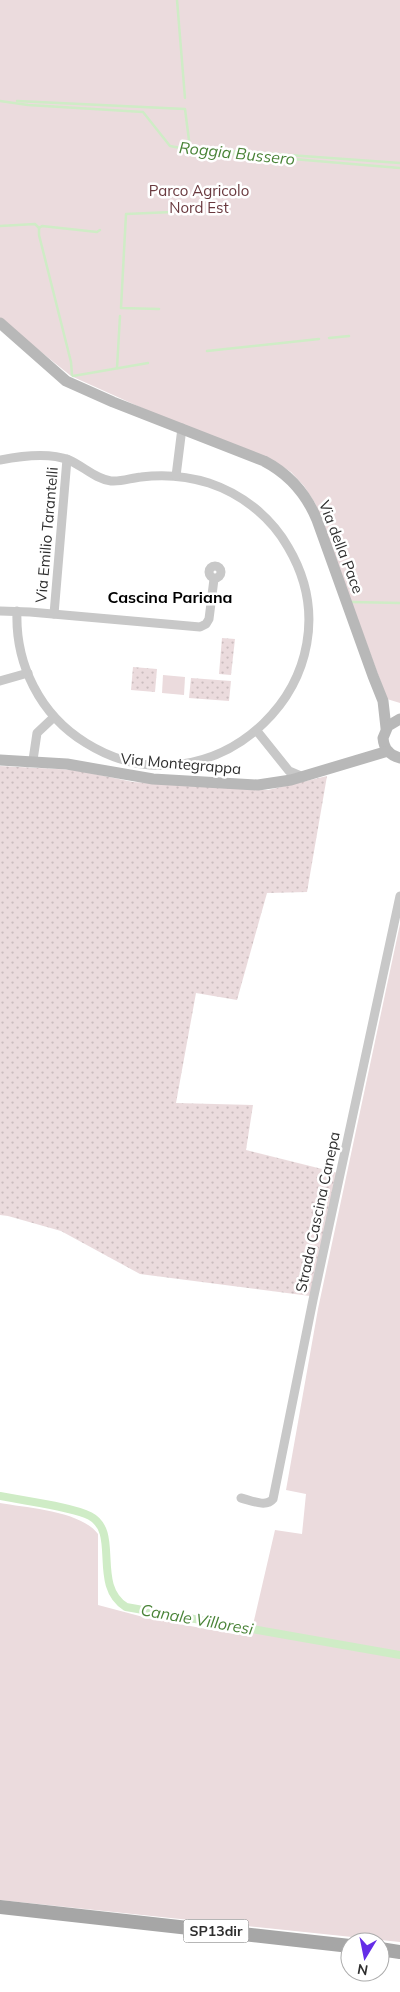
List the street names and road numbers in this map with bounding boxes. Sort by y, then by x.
street label: Via Emilio Tarantelli [31,466,62,604]
street label: Via della Pace [315,498,368,596]
street label: Via Montegrappa [120,749,242,778]
street label: Strada Cascina Canepa [291,1130,344,1294]
road number: SP13dir [184,1920,248,1942]

